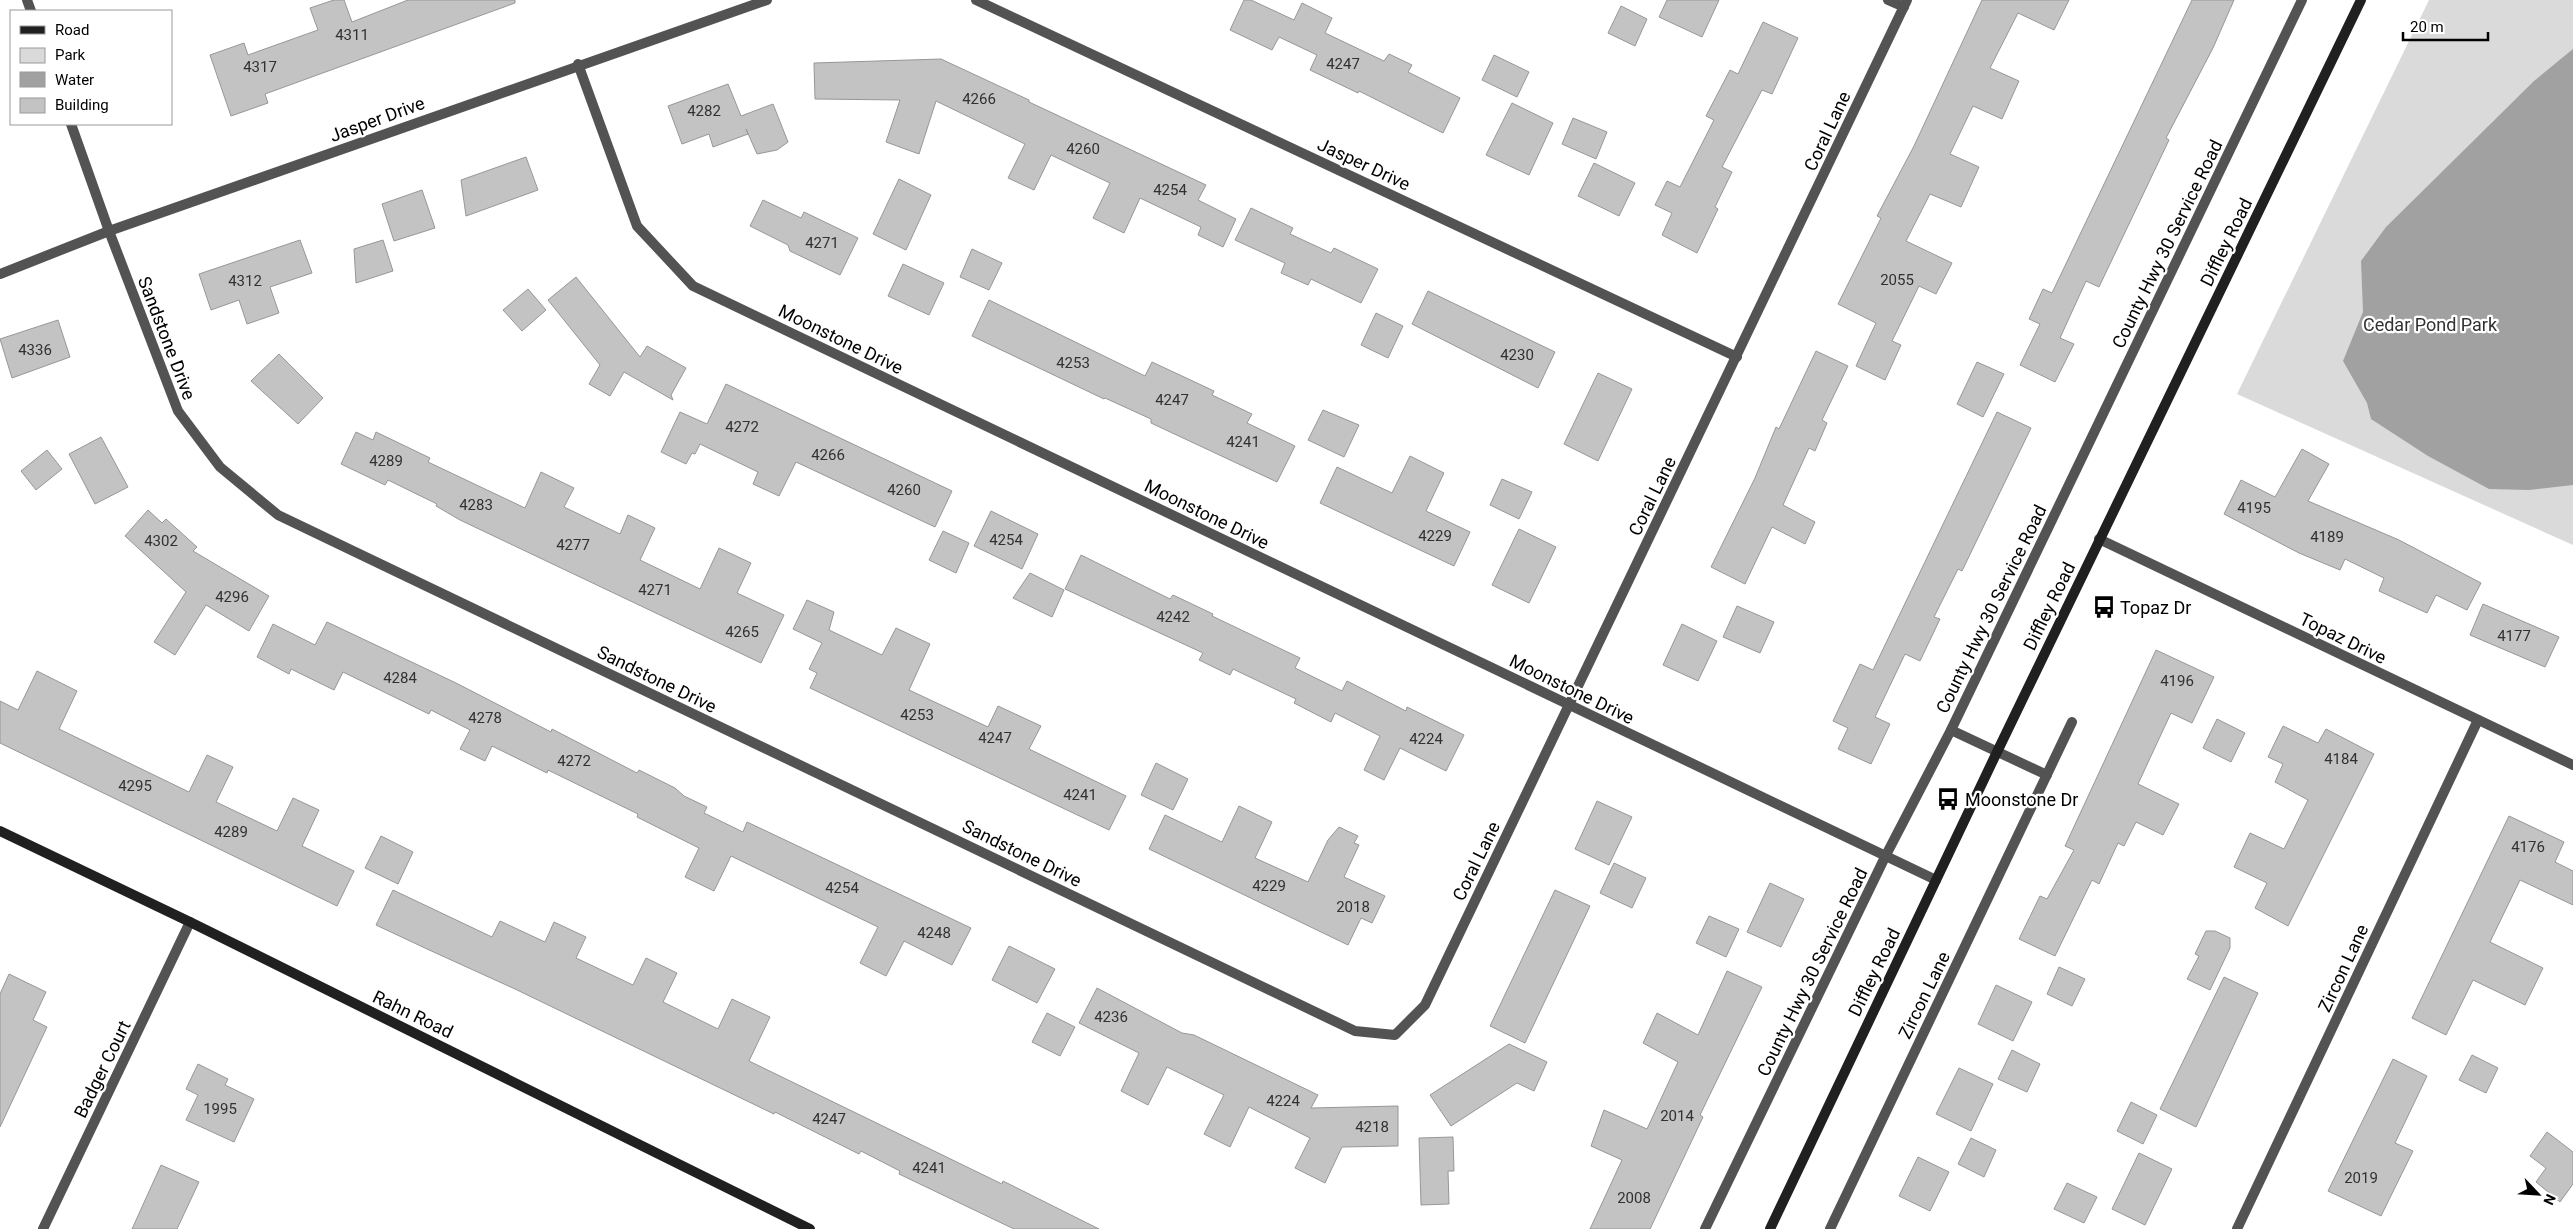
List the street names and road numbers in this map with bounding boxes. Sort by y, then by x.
street label: Coral Lane [1799,88,1855,174]
street label: Jasper Drive [327,92,427,146]
street label: Jasper Drive [1314,133,1414,195]
street label: County Hwy 30 Service Road [2107,136,2227,352]
street label: Diffley Road [2196,195,2256,289]
street label: Sandstone Drive [134,273,200,403]
street label: Moonstone Drive [775,300,907,378]
street label: Coral Lane [1624,453,1680,539]
street label: Moonstone Drive [1141,475,1273,553]
street label: County Hwy 30 Service Road [1931,501,2051,717]
street label: Diffley Road [2019,559,2079,653]
street label: Topaz Drive [2296,608,2390,668]
street label: Sandstone Drive [594,641,720,717]
street label: Moonstone Drive [1506,650,1638,728]
street label: Sandstone Drive [959,815,1085,891]
street label: Coral Lane [1448,818,1504,904]
street label: County Hwy 30 Service Road [1752,864,1872,1080]
street label: Zircon Lane [2314,921,2372,1015]
street label: Diffley Road [1844,925,1904,1019]
street label: Zircon Lane [1894,948,1954,1042]
street label: Rahn Road [370,986,456,1042]
street label: Badger Court [69,1017,135,1121]

